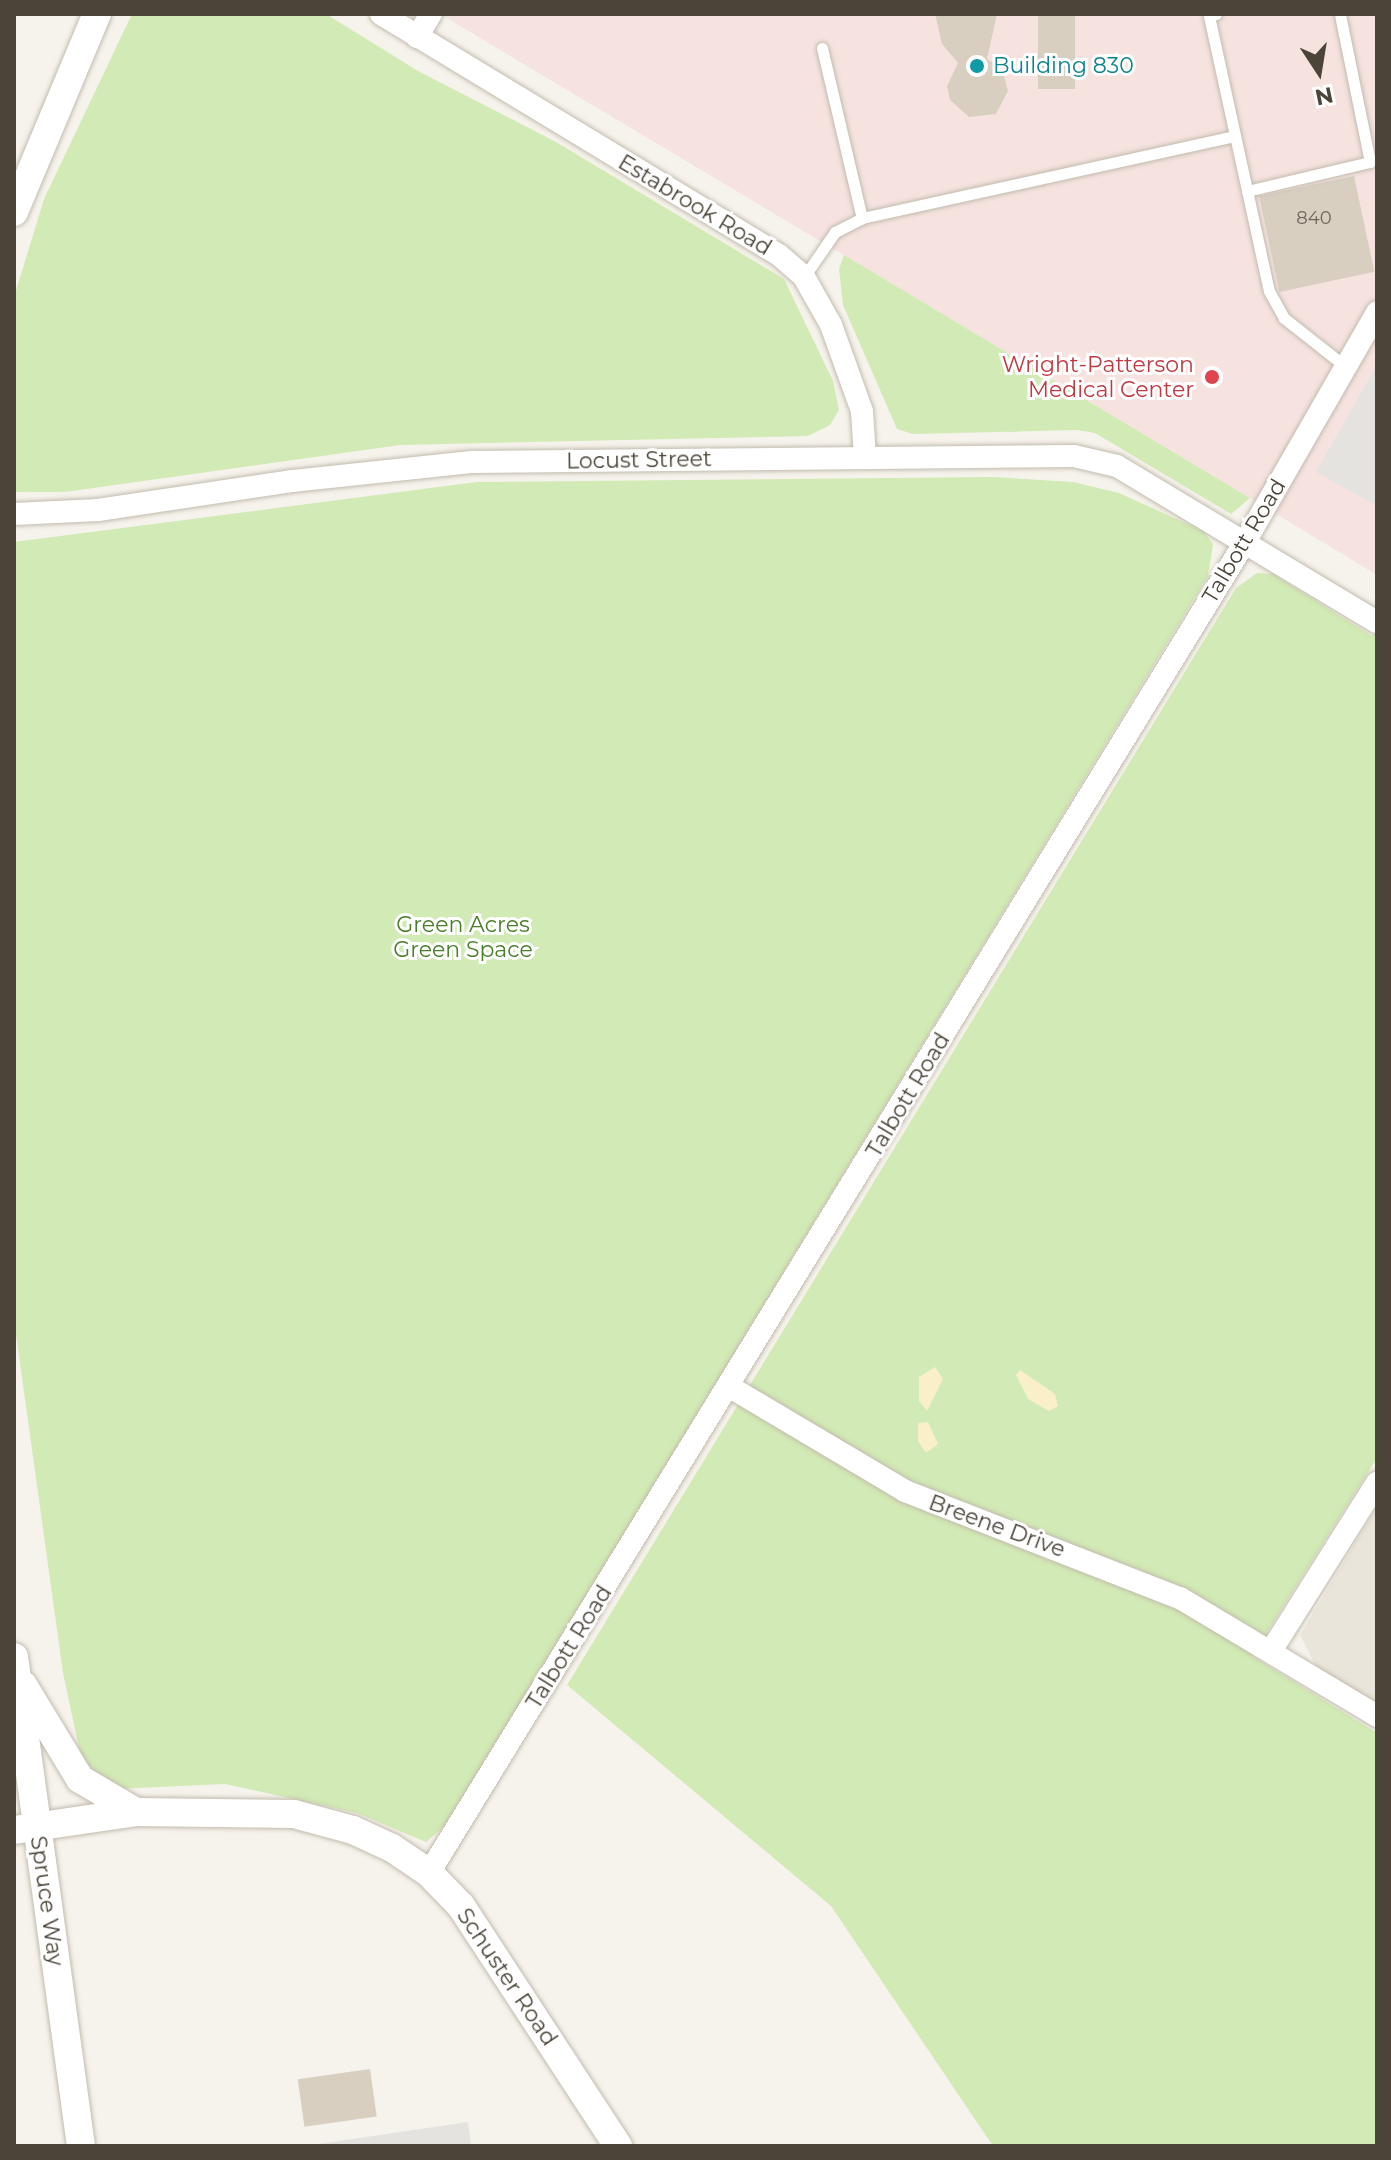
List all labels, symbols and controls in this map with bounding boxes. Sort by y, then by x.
north arrow [1279,32,1359,112]
place label: Building 830 [993,53,1134,79]
marker: Building 830 [968,57,986,75]
text: N [1313,81,1336,111]
street label: Estabrook Road [614,149,776,261]
house number: 840 [1296,207,1332,229]
place label: Wright-Patterson Medical Center [1002,351,1194,402]
marker: Wright-Patterson Medical Center [1201,366,1223,388]
street label: Locust Street [566,446,712,474]
street label: Talbott Road [1197,474,1291,608]
park label: Green Acres Green Space [393,911,533,962]
street label: Talbott Road [861,1028,955,1162]
street label: Breene Drive [925,1489,1069,1563]
street label: Talbott Road [521,1580,617,1714]
street label: Spruce Way [25,1834,69,1968]
street label: Schuster Road [451,1903,563,2051]

